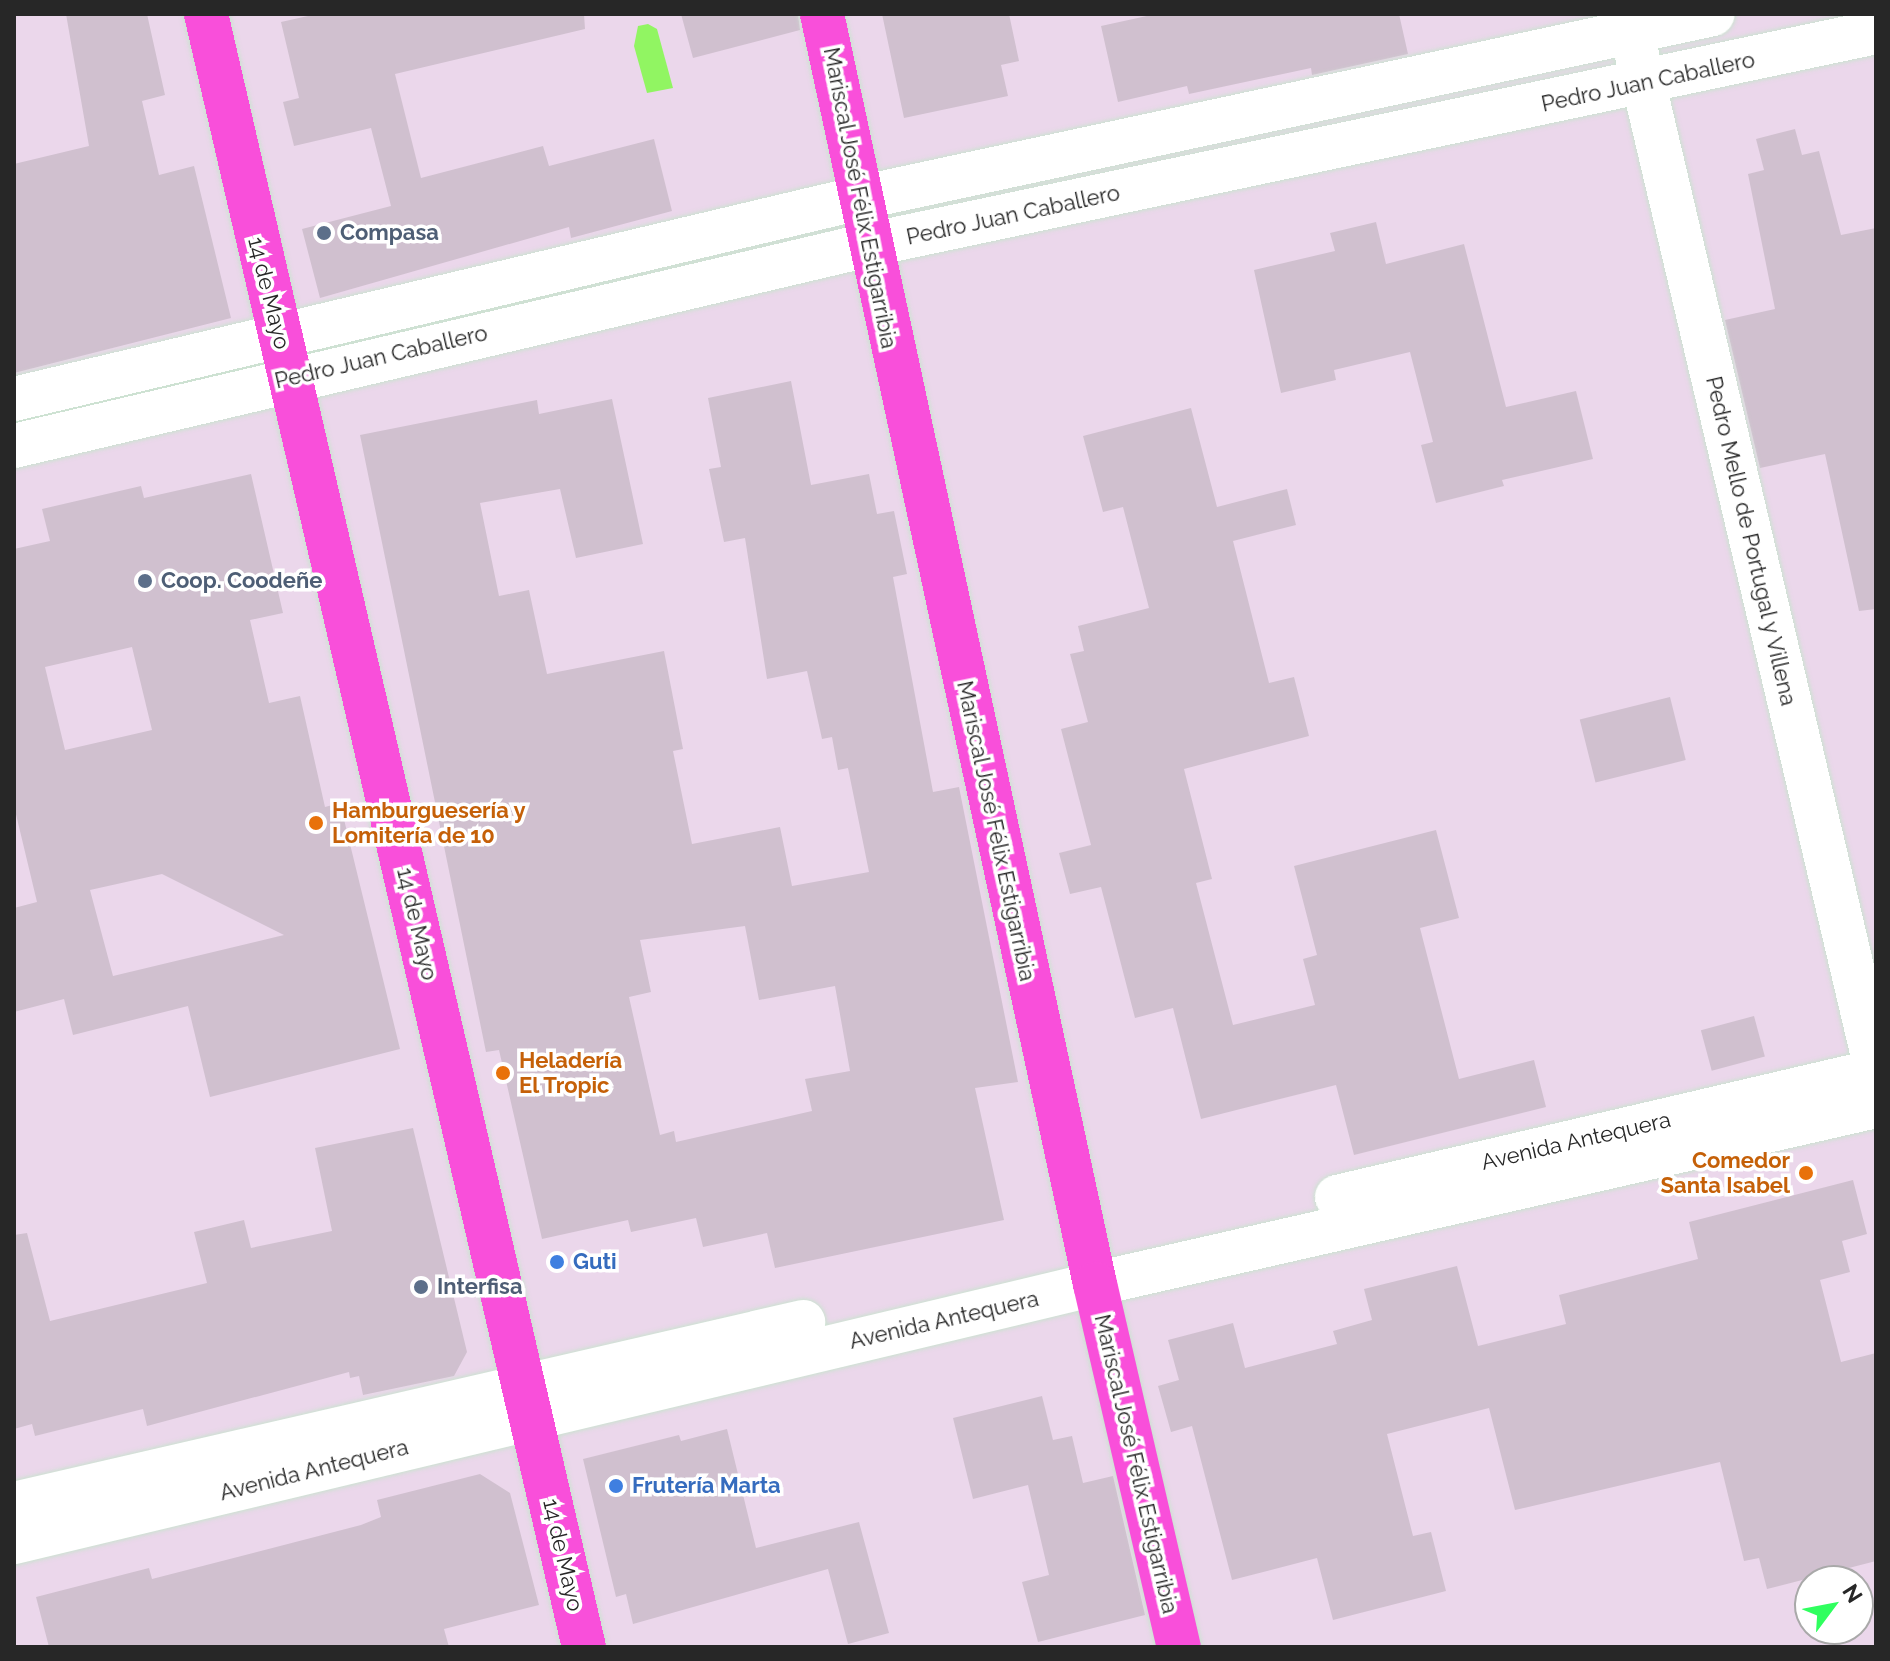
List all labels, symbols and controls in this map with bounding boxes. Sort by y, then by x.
street label: Mariscal José Félix Estigarribia [818,45,902,351]
street label: Pedro Juan Caballero [1539,46,1757,118]
street label: Pedro Juan Caballero [904,179,1122,251]
place label: Compasa [340,220,439,246]
marker: Compasa [315,224,333,242]
street label: 14 de Mayo [242,234,296,352]
street label: Pedro Juan Caballero [272,320,490,394]
street label: Pedro Mello de Portugal y Villena [1700,372,1802,710]
place label: Coop. Coodeñe [161,568,322,594]
marker: Coop. Coodeñe [136,572,154,590]
street label: Mariscal José Félix Estigarribia [951,678,1041,984]
place label: Hamburguesería y Lomitería de 10 [332,797,526,848]
marker: Hamburguesería y Lomitería de 10 [307,814,325,832]
street label: 14 de Mayo [391,865,443,983]
place label: Heladería El Tropic [519,1047,622,1098]
marker: Heladería El Tropic [494,1064,512,1082]
street label: Avenida Antequera [1478,1106,1674,1176]
place label: Comedor Santa Isabel [1661,1147,1790,1198]
marker: Comedor Santa Isabel [1797,1164,1815,1182]
place label: Guti [573,1249,617,1275]
marker: Guti [548,1253,566,1271]
place label: Interfisa [437,1274,523,1300]
marker: Interfisa [412,1278,430,1296]
street label: Avenida Antequera [846,1285,1042,1355]
street label: Mariscal José Félix Estigarribia [1089,1311,1183,1617]
street label: Avenida Antequera [217,1434,411,1506]
place label: Frutería Marta [632,1473,781,1499]
marker: Frutería Marta [607,1477,625,1495]
street label: 14 de Mayo [537,1496,589,1614]
north arrow [1794,1565,1874,1645]
text: N [1837,1579,1868,1607]

